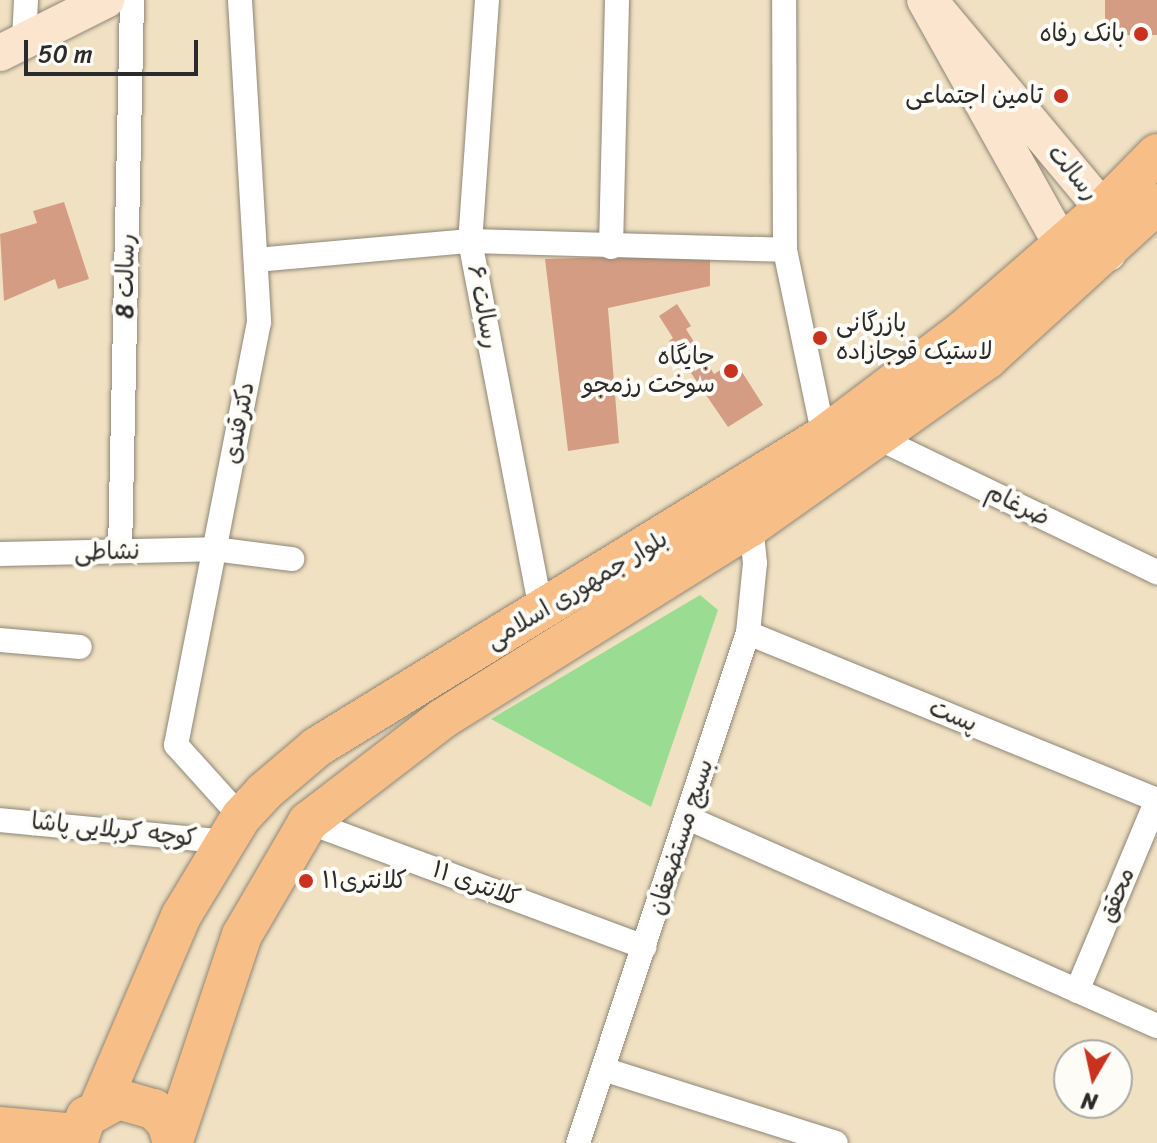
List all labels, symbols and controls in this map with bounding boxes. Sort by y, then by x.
place label: بانک رفاه [1039,20,1125,48]
scale bar [28,24,202,74]
marker: بانک رفاه [1132,25,1150,43]
text: 50 m [38,33,93,75]
place label: تامین اجتماعی [905,82,1043,110]
marker: تامین اجتماعی [1050,85,1072,107]
street label: رسالت [1041,139,1105,207]
street label: رسالت 8 [111,233,141,319]
street label: رسالت ۶ [461,262,505,352]
place label: بازرگانی لاستیک قوجازاده [836,310,993,366]
marker: بازرگانی لاستیک قوجازاده [811,329,829,347]
place label: جایگاه سوخت رزمجو [583,343,715,399]
marker: جایگاه سوخت رزمجو [722,362,740,380]
street label: دکترقندی [217,380,261,466]
street label: ضرغام [981,477,1055,533]
street label: بلوار جمهوری اسلامی [481,524,673,656]
street label: نشاطی [74,537,140,567]
street label: پست [925,693,981,739]
street label: بسیج مستضعفان [642,755,720,919]
street label: کوچه کربلایی پاشا [30,807,198,853]
street label: کلانتری ۱۱ [428,855,524,913]
street label: محقق [1093,863,1141,927]
place label: کلانتری۱۱ [322,867,407,895]
marker: کلانتری۱۱ [297,872,315,890]
north arrow [1053,1039,1133,1119]
text: N [1079,1081,1100,1122]

